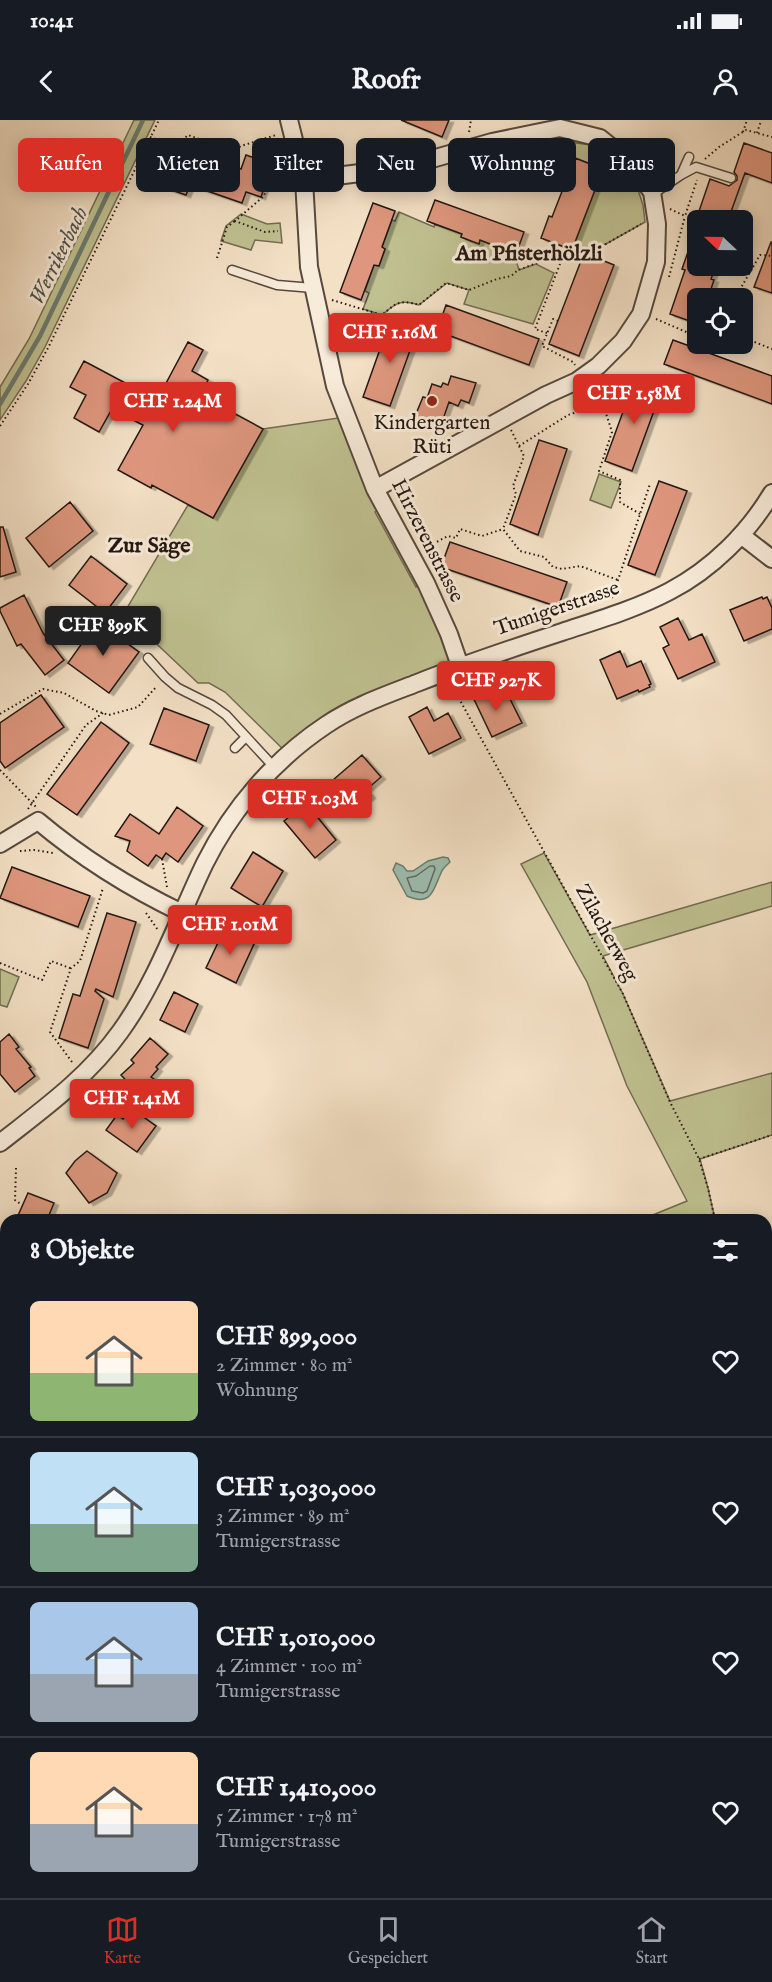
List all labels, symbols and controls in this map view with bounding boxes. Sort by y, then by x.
text: 10:41 [30,7,74,35]
text: Roofr [351,64,421,98]
icon: back [30,65,63,98]
icon: person [709,65,742,98]
chip: Kaufen [18,138,124,192]
chip: Mieten [136,138,240,192]
chip: Filter [252,138,344,192]
chip: Neu [356,138,436,192]
chip: Wohnung [448,138,576,192]
chip: Haus [588,138,675,192]
water label: Werrikerbach [23,202,95,310]
north arrow [687,210,753,276]
map controls [687,210,753,354]
district label: Am Pfisterhölzli [454,240,603,268]
button: locate [687,288,753,354]
pin: CHF 1.16M [321,313,459,364]
text: CHF 1.16M [343,320,437,345]
pin: CHF 1.58M [565,374,703,425]
text: CHF 1.58M [587,381,681,406]
pin: CHF 1.24M [104,382,242,433]
text: CHF 1.24M [124,389,222,414]
marker: Kindergarten Rüti [425,394,439,408]
place label: Kindergarten Rüti [374,410,490,461]
street label: Hirzerenstrasse [384,475,470,608]
district label: Zur Säge [108,532,190,560]
street label: Tumigerstrasse [491,575,624,643]
pin: CHF 899K [41,606,165,657]
text: CHF 899K [59,613,147,638]
pin: CHF 927K [434,661,558,712]
text: CHF 927K [451,668,541,693]
pin: CHF 1.03M [241,779,379,830]
text: CHF 1.03M [262,786,358,811]
street label: Zilacherweg [568,879,644,987]
pin: CHF 1.01M [161,905,299,956]
text: CHF 1.01M [182,912,278,937]
pin: CHF 1.41M [63,1079,201,1130]
text: CHF 1.41M [84,1086,180,1111]
text: 8 Objekte [30,1234,134,1267]
icon: filters [709,1234,742,1267]
text: CHF 899,000 [216,1320,357,1353]
icon: home [78,1325,150,1397]
icon: heart [709,1345,742,1378]
text: 2 Zimmer · 80 m² [216,1353,353,1378]
text: Wohnung [216,1378,298,1403]
text: CHF 1,030,000 [216,1471,376,1504]
icon: home [78,1476,150,1548]
icon: heart [709,1496,742,1529]
text: 3 Zimmer · 89 m² [216,1504,350,1529]
text: Tumigerstrasse [216,1529,341,1554]
text: CHF 1,010,000 [216,1621,376,1654]
icon: home [78,1626,150,1698]
icon: heart [709,1646,742,1679]
text: 4 Zimmer · 100 m² [216,1654,362,1679]
text: Tumigerstrasse [216,1679,341,1704]
text: CHF 1,410,000 [216,1771,377,1804]
icon: home [78,1776,150,1848]
icon: heart [709,1796,742,1829]
text: 5 Zimmer · 178 m² [216,1804,358,1829]
text: Tumigerstrasse [216,1829,341,1854]
tab: Karte [104,1913,141,1969]
tab: Gespeichert [348,1913,428,1969]
tab: Start [635,1913,668,1969]

